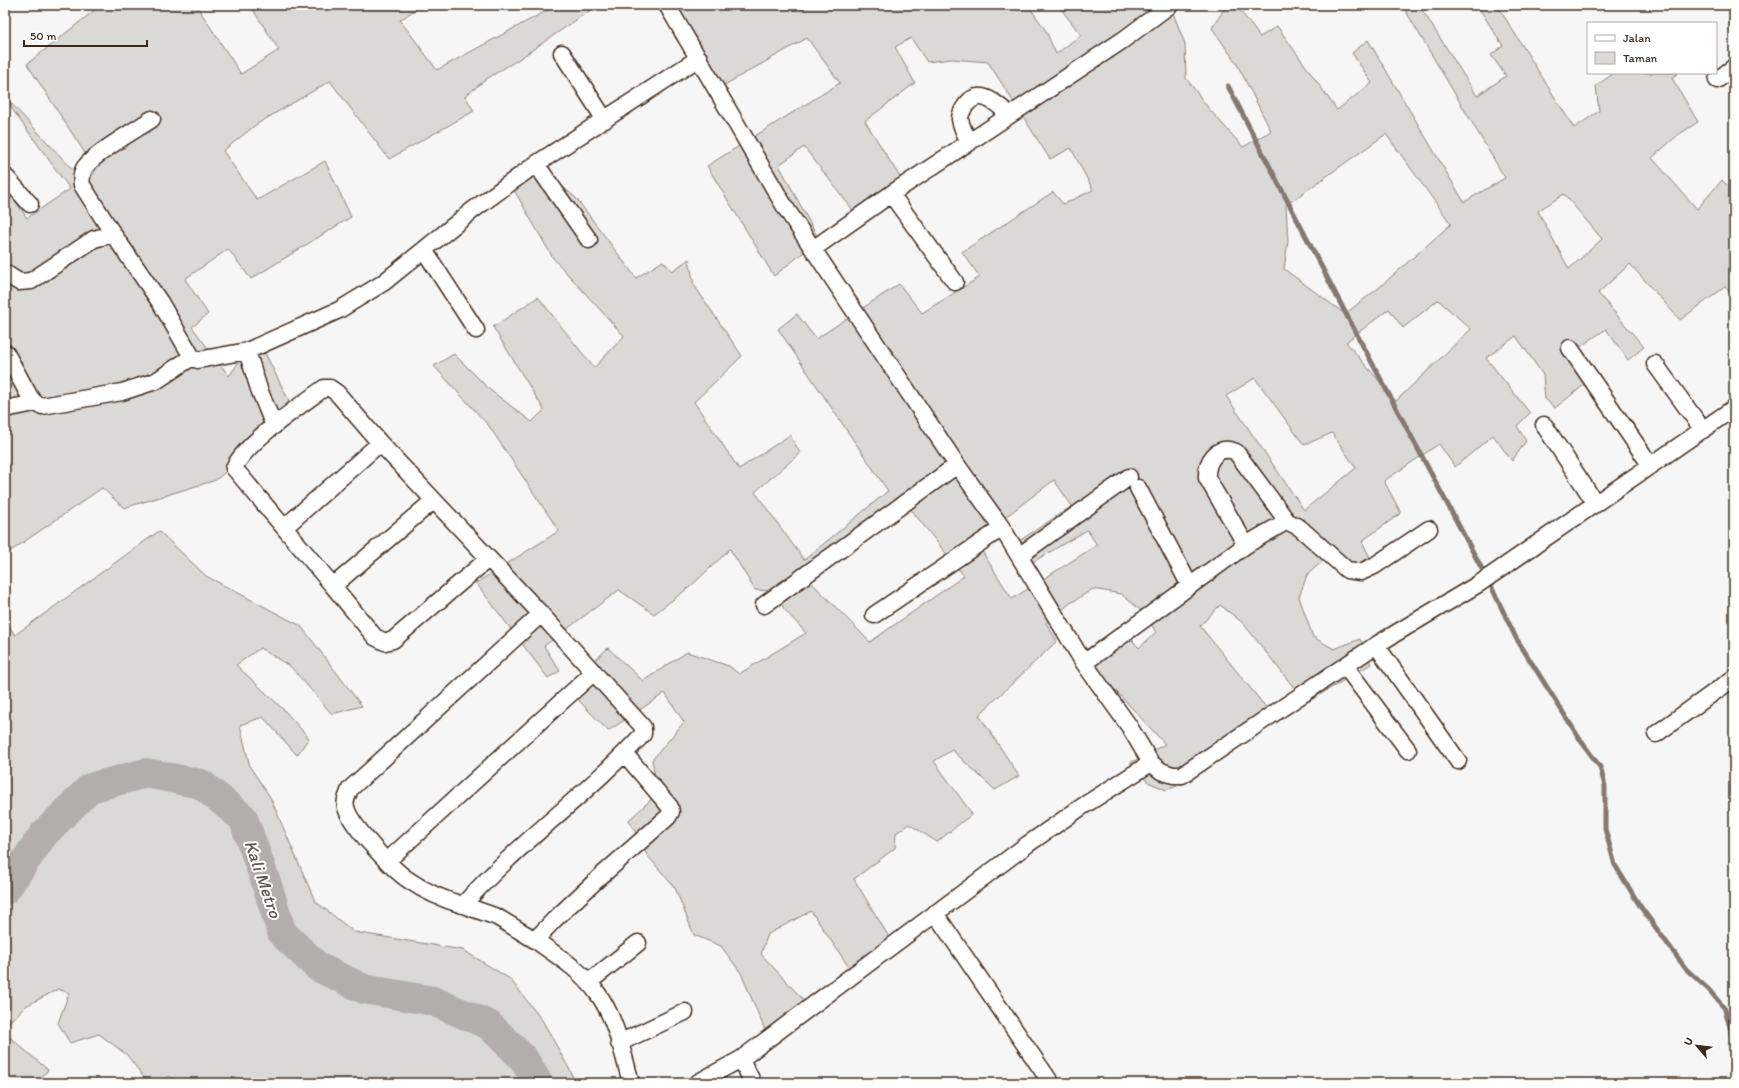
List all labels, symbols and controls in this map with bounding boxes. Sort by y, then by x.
scale bar [24,22,147,48]
legend [1587,22,1717,74]
text: 50 m [30,29,56,43]
text: Jalan [1623,31,1651,45]
text: Taman [1623,51,1658,65]
water label: Kali Metro [239,837,287,922]
north arrow [1677,1026,1717,1066]
text: U [1681,1035,1696,1048]

